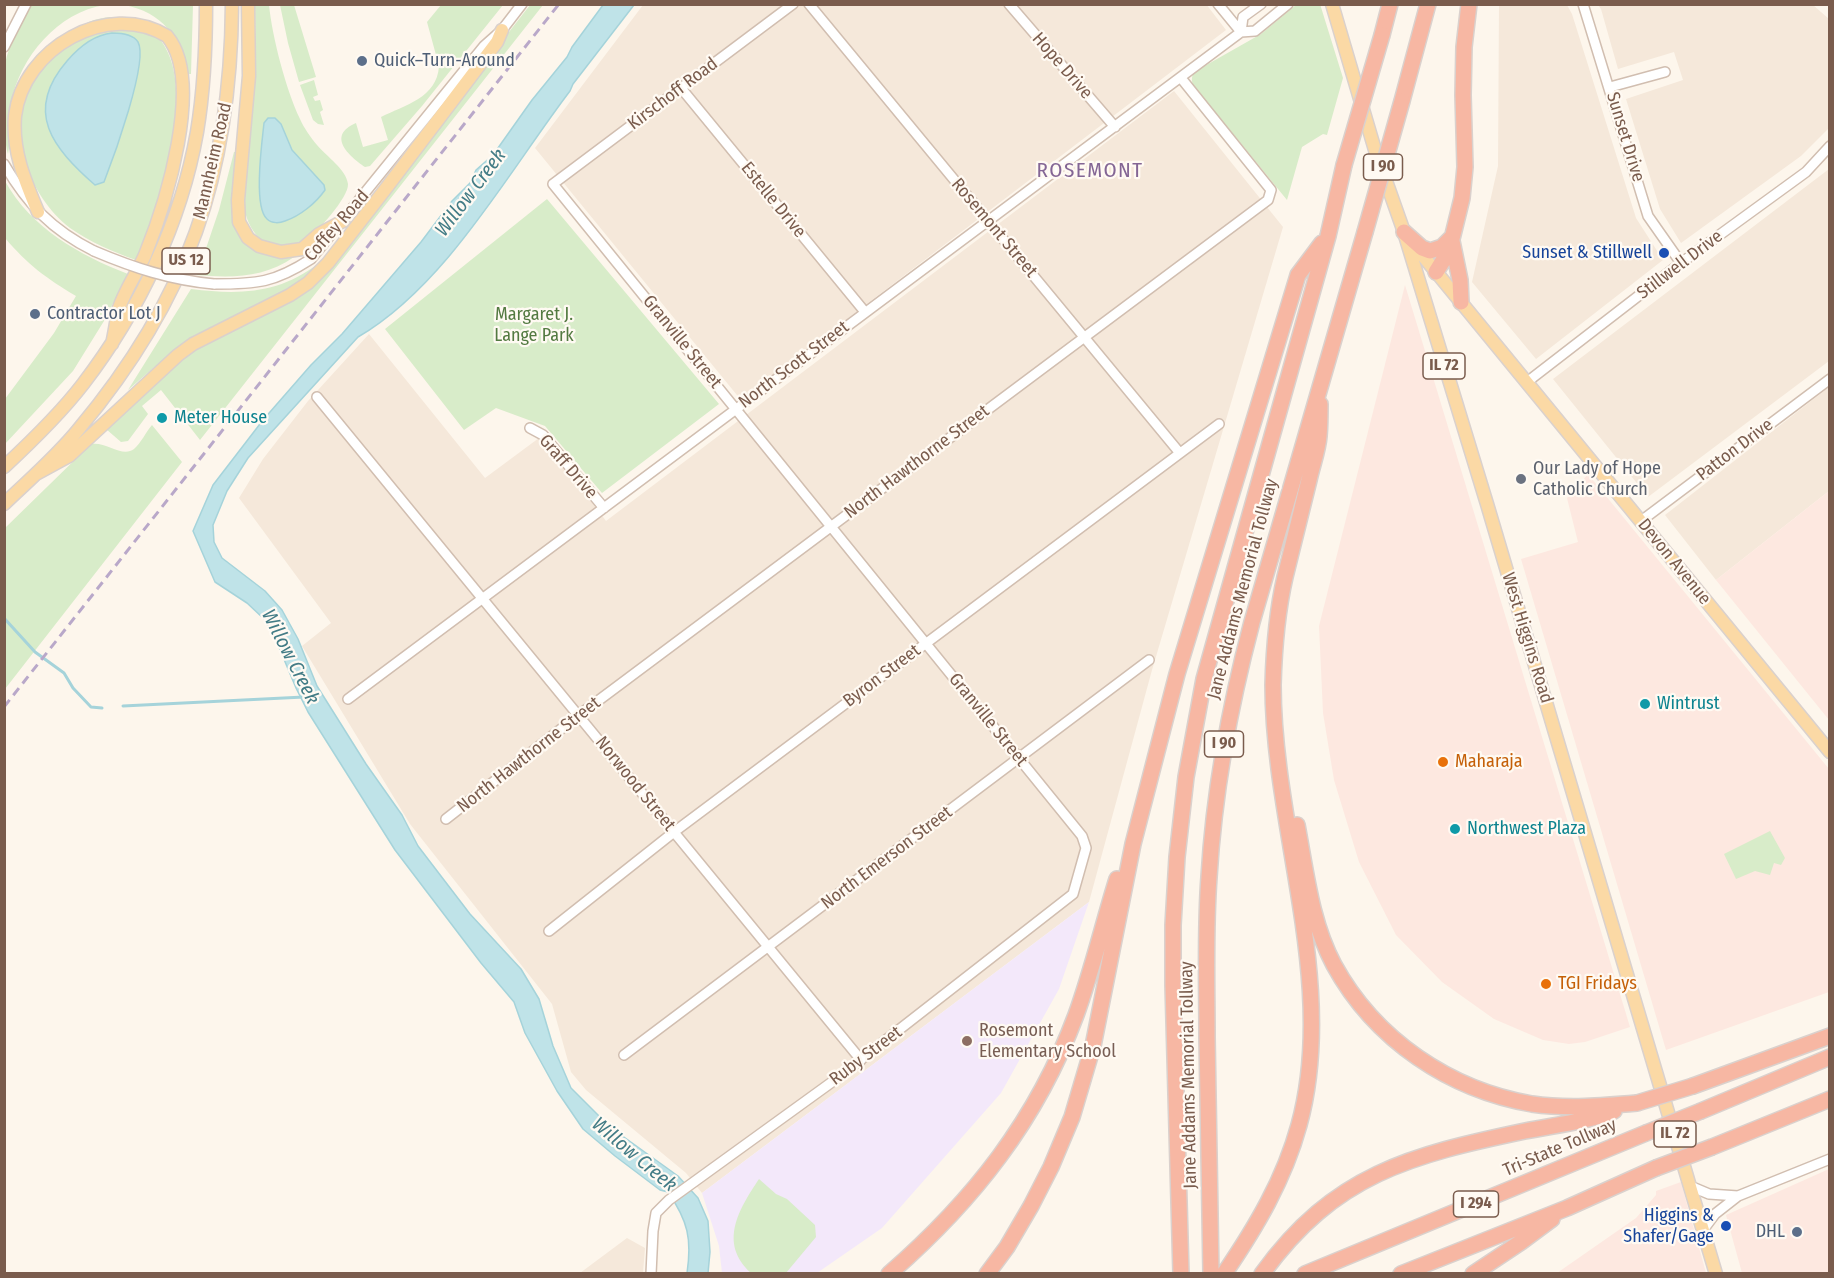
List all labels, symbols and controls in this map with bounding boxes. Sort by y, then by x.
street label: Hope Drive [1027,28,1097,104]
place label: Quick–Turn-Around [374,50,515,72]
street label: Kirschoff Road [624,53,722,135]
marker: Quick–Turn-Around [355,54,369,68]
street label: Sunset Drive [1601,90,1649,184]
street label: Mannheim Road [189,101,237,221]
water label: Willow Creek [430,145,512,241]
road number: I 90 [1364,154,1402,180]
street label: Estelle Drive [736,158,810,242]
district label: ROSEMONT [1036,158,1144,184]
street label: Rosemont Street [946,174,1042,282]
street label: Coffey Road [300,186,374,266]
street label: Stillwell Drive [1633,226,1727,304]
place label: Sunset & Stillwell [1522,242,1652,264]
marker: Sunset & Stillwell [1657,246,1671,260]
road number: US 12 [162,248,210,274]
street label: Granville Street [638,291,726,393]
place label: Contractor Lot J [47,303,161,325]
park label: Margaret J. Lange Park [494,304,574,346]
marker: Contractor Lot J [28,307,42,321]
street label: North Scott Street [735,317,853,413]
road number: IL 72 [1423,353,1465,379]
street label: North Hawthorne Street [840,401,994,523]
place label: Meter House [174,407,267,429]
marker: Meter House [155,411,169,425]
street label: Patton Drive [1693,414,1777,486]
street label: Graff Drive [534,430,602,504]
place label: Our Lady of Hope Catholic Church [1533,458,1661,500]
marker: Our Lady of Hope Catholic Church [1514,472,1528,486]
street label: Jane Addams Memorial Tollway [1203,476,1283,702]
street label: Devon Avenue [1633,515,1715,609]
street label: West Higgins Road [1497,570,1557,706]
water label: Willow Creek [256,606,324,708]
street label: Byron Street [839,640,925,712]
street label: Granville Street [944,669,1032,771]
street label: North Hawthorne Street [453,692,605,818]
place label: Wintrust [1657,693,1720,715]
marker: Wintrust [1638,697,1652,711]
road number: I 90 [1204,731,1244,757]
street label: Norwood Street [590,732,680,836]
place label: Maharaja [1455,751,1523,773]
marker: Maharaja [1436,755,1450,769]
street label: North Emerson Street [817,802,957,914]
place label: Northwest Plaza [1467,818,1586,840]
marker: Northwest Plaza [1448,822,1462,836]
street label: Jane Addams Memorial Tollway [1176,961,1202,1189]
place label: TGI Fridays [1558,973,1637,995]
marker: TGI Fridays [1539,977,1553,991]
place label: Rosemont Elementary School [979,1020,1116,1062]
street label: Ruby Street [825,1022,907,1090]
marker: Rosemont Elementary School [960,1034,974,1048]
water label: Willow Creek [587,1113,681,1197]
street label: Tri-State Tollway [1500,1114,1620,1182]
road number: IL 72 [1654,1121,1696,1147]
road number: I 294 [1454,1191,1498,1217]
place label: Higgins & Shafer/Gage [1623,1205,1714,1248]
marker: Higgins & Shafer/Gage [1719,1219,1733,1233]
place label: DHL [1756,1221,1785,1243]
marker: DHL [1790,1225,1804,1239]

